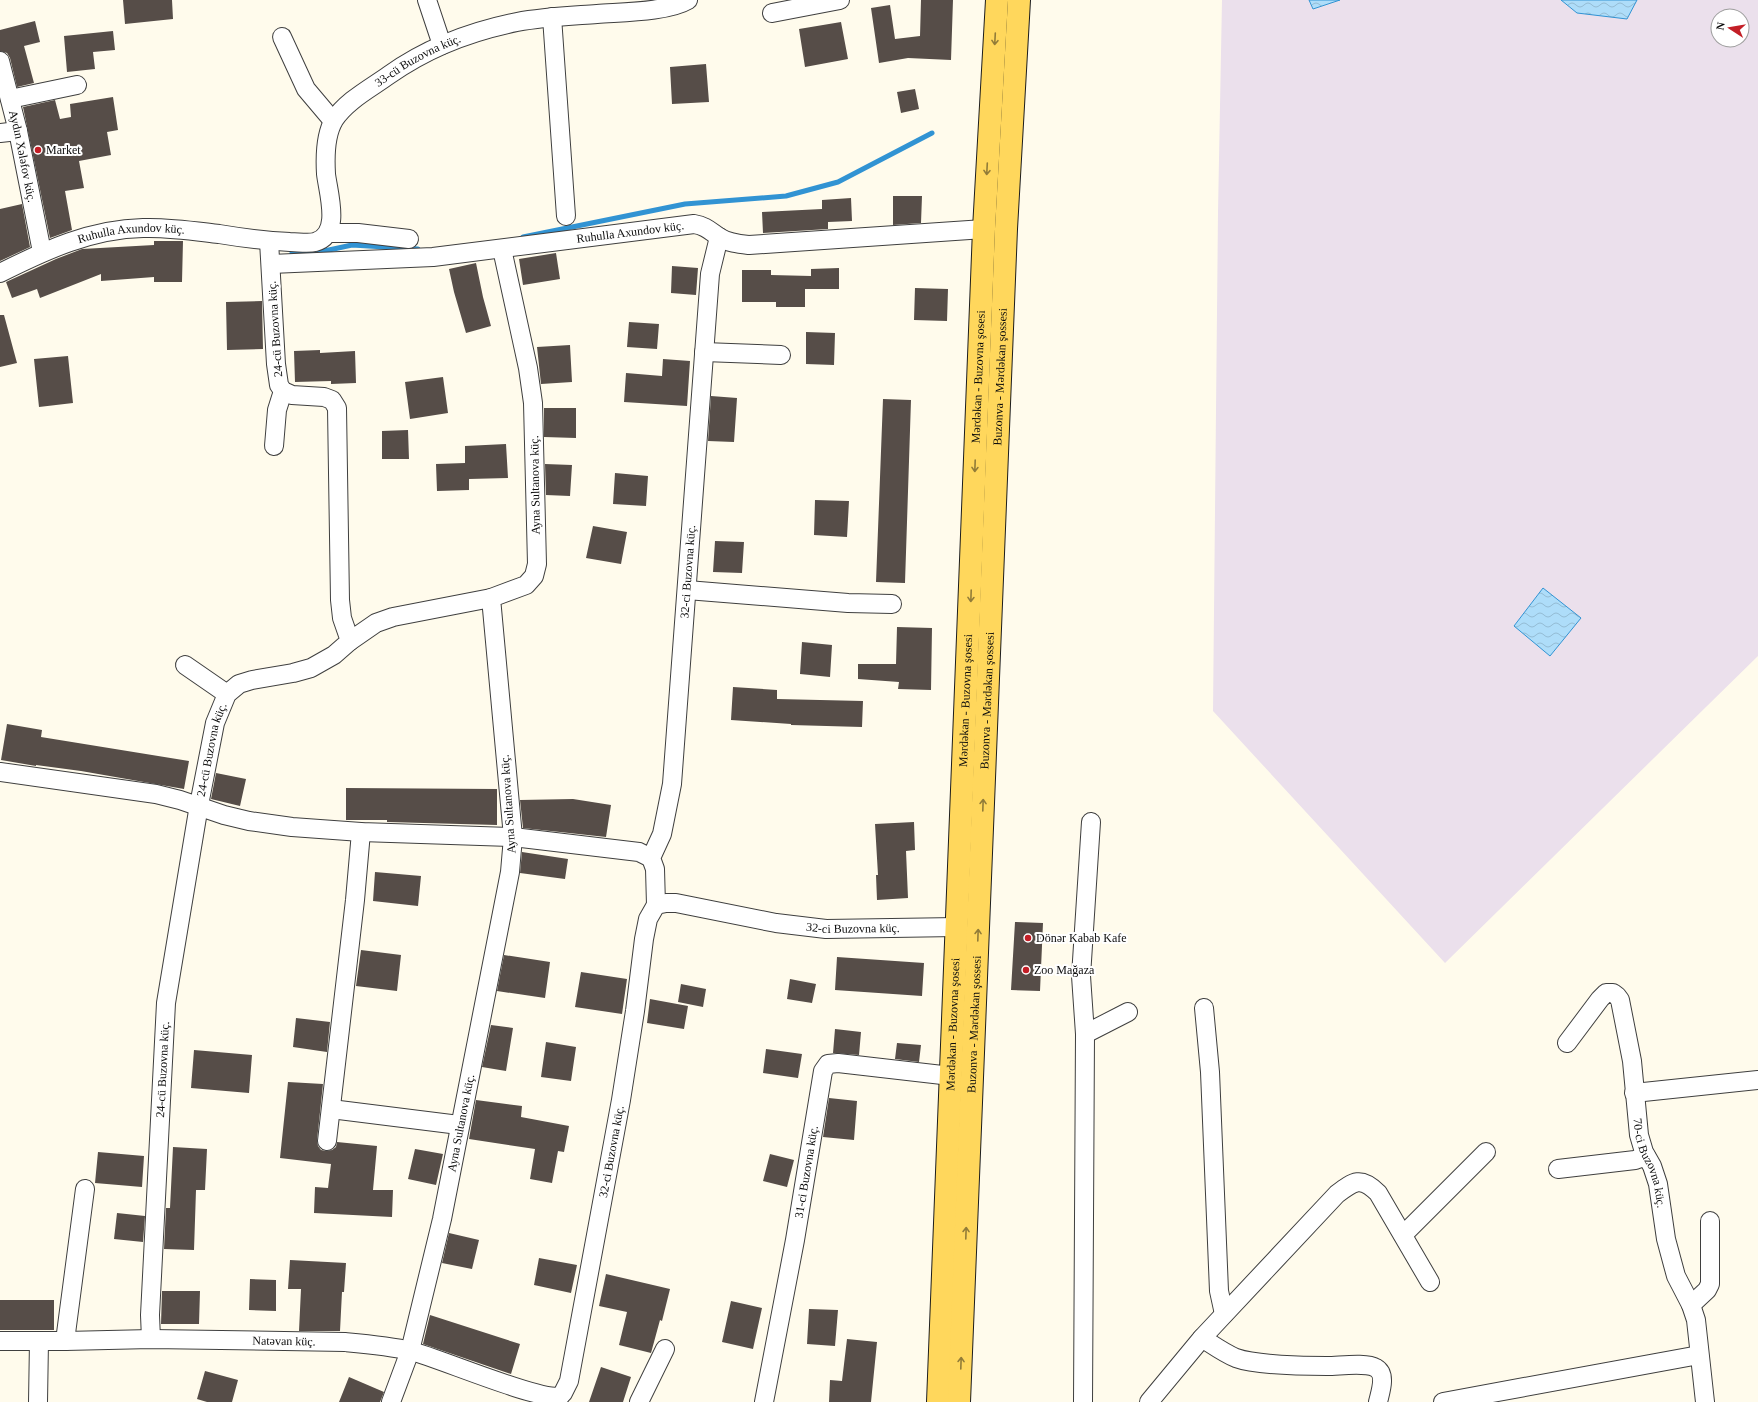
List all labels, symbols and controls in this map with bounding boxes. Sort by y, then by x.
north arrow [1710,8,1750,48]
text: N [1714,21,1727,31]
street label: 33-cü Buzovna küç. [372,31,463,90]
one-way arrow [991,32,998,45]
street label: Aydın Xələfov küç. [6,109,39,204]
place label: Market [46,143,81,157]
marker: Market [33,145,43,155]
one-way arrow [984,162,991,175]
street label: Ruhulla Axundov küç. [576,218,685,246]
street label: Ruhulla Axundov küç. [76,221,186,246]
street label: 24-cü Buzovna küç. [265,280,285,378]
street label: Buzonva - Mərdəkan şossesi [990,307,1010,446]
street label: Mərdəkan - Buzovna şosesi [969,309,988,444]
street label: Ayna Sultanova küç. [527,435,543,535]
one-way arrow [972,459,979,472]
street label: 32-ci Buzovna küç. [677,524,698,619]
one-way arrow [967,589,974,602]
street label: Buzonva - Mərdəkan şossesi [977,631,997,770]
street label: Mərdəkan - Buzovna şosesi [956,633,975,767]
street label: 24-cü Buzovna küç. [194,700,230,798]
street label: Ayna Sultanova küç. [498,754,518,854]
one-way arrow [979,799,987,812]
street label: 32-ci Buzovna küç. [805,920,900,936]
one-way arrow [974,929,981,942]
place label: Dönər Kabab Kafe [1036,931,1127,945]
marker: Dönər Kabab Kafe [1023,933,1033,943]
street label: Buzonva - Mərdəkan şossesi [964,955,984,1093]
street label: Mərdəkan - Buzovna şosesi [943,957,962,1091]
place label: Zoo Mağaza [1034,963,1095,977]
marker: Zoo Mağaza [1021,965,1031,975]
street label: 24-cü Buzovna küç. [153,1021,172,1118]
street label: Ayna Sultanova küç. [444,1073,477,1173]
street label: 32-ci Buzovna küç. [596,1104,627,1199]
street label: 70-ci Buzovna küç. [1630,1118,1668,1209]
street label: 31-ci Buzovna küç. [792,1125,821,1219]
one-way arrow [962,1227,970,1240]
street label: Natəvan küç. [252,1334,316,1349]
one-way arrow [957,1357,965,1370]

